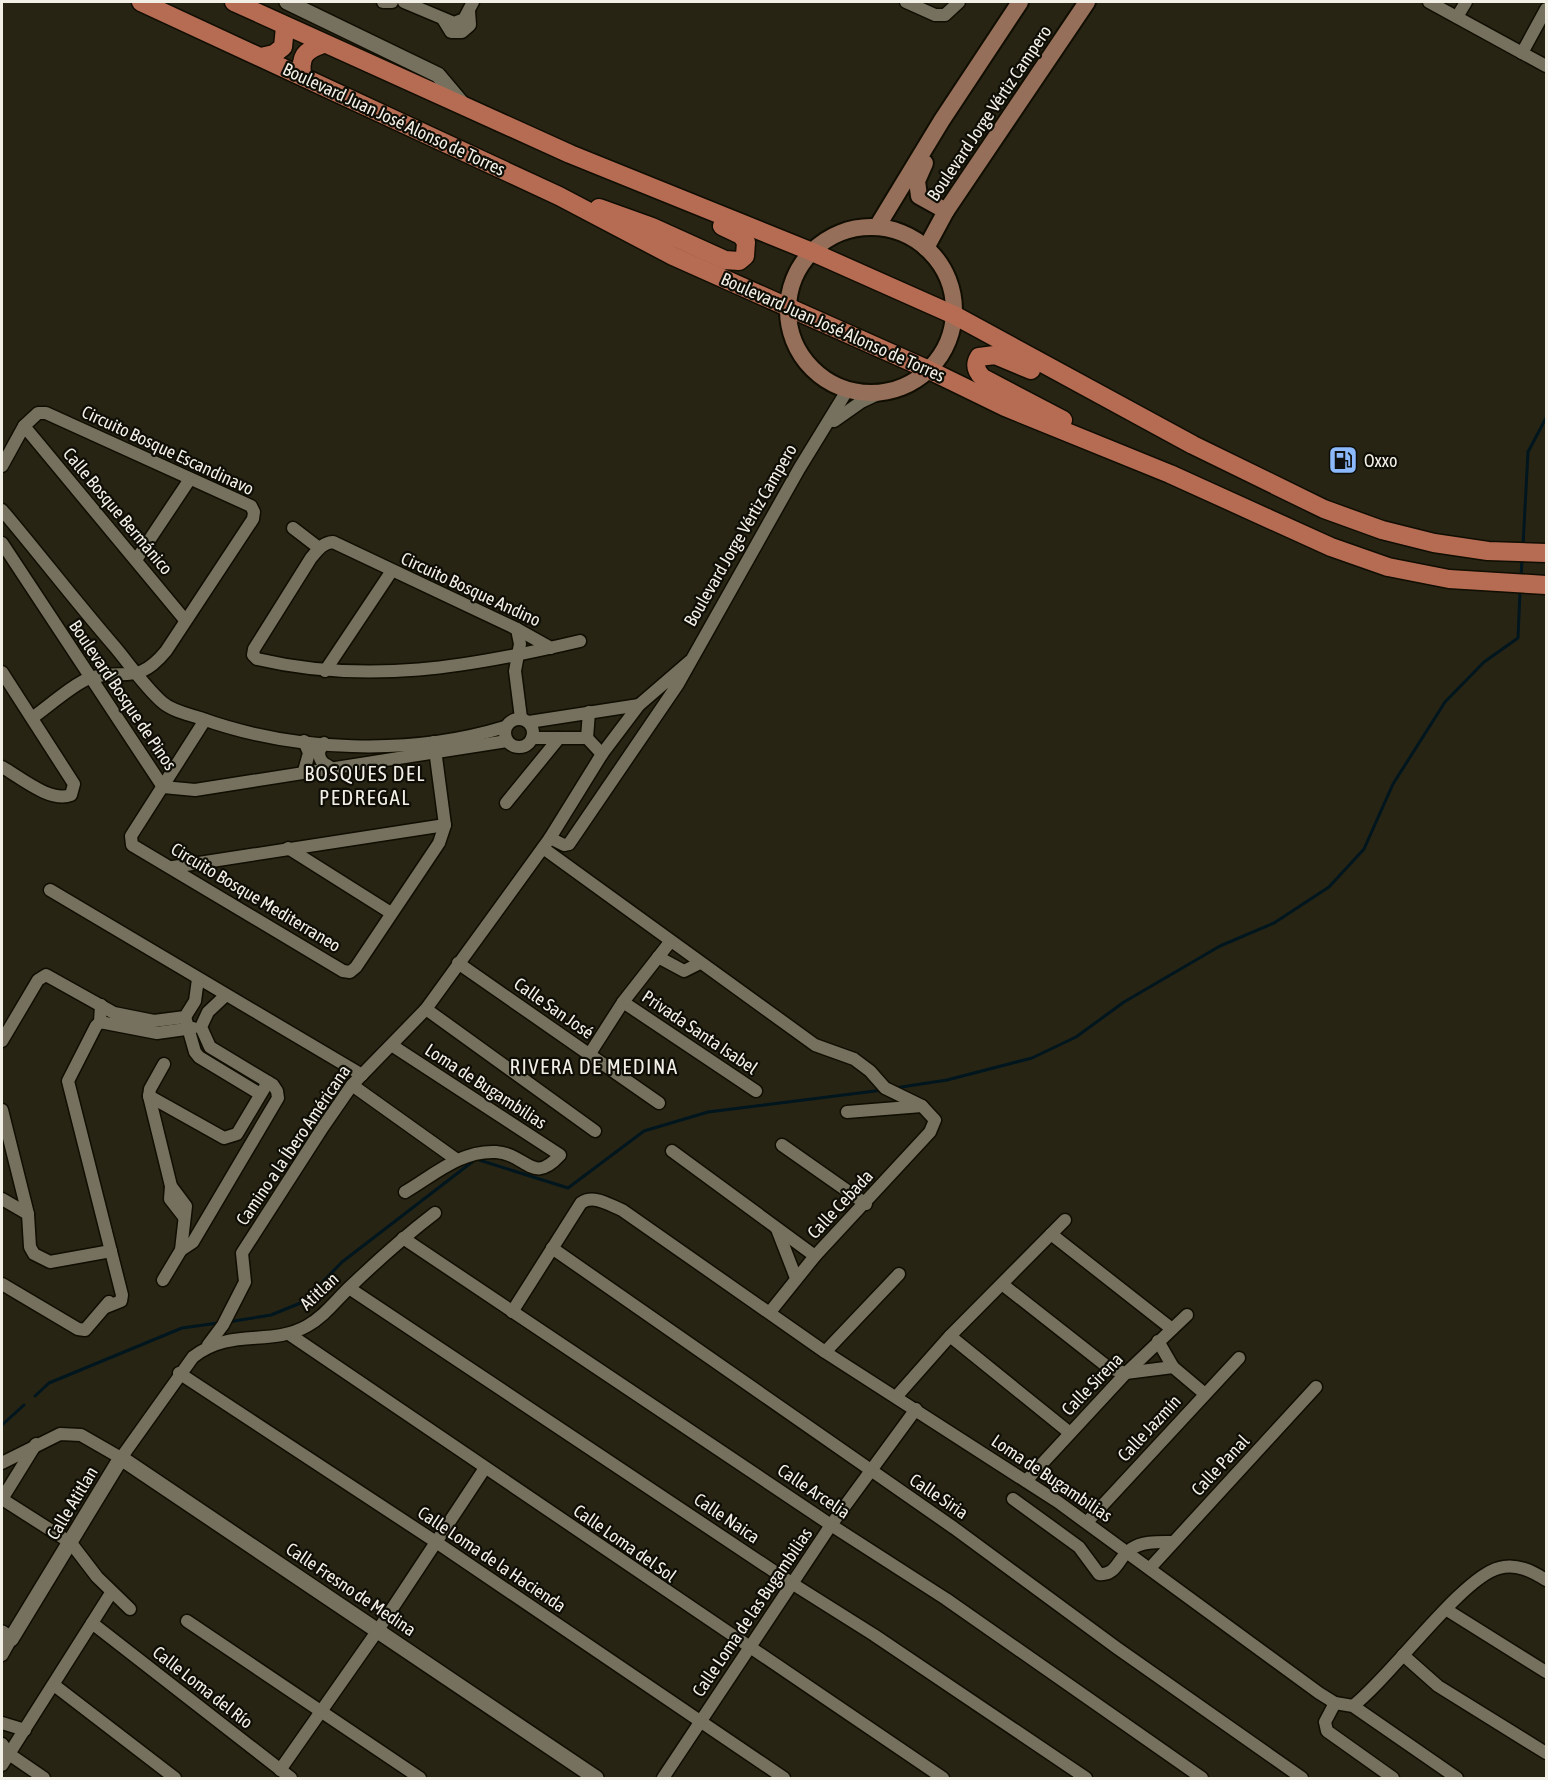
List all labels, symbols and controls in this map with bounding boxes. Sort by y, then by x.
street label: Boulevard Jorge Vértiz Campero [922,21,1056,205]
street label: Boulevard Juan José Alonso de Torres [279,58,509,180]
street label: Boulevard Juan José Alonso de Torres [718,268,948,386]
street label: Circuito Bosque Escandinavo [79,401,257,499]
street label: Boulevard Jorge Vértiz Campero [679,440,801,630]
street label: Calle Bosque Bermánico [59,443,177,579]
fuel station icon: Oxxo [1327,444,1359,476]
place label: Oxxo [1364,450,1397,471]
street label: Circuito Bosque Andino [398,547,544,631]
street label: Boulevard Bosque de Pinos [65,616,181,774]
district label: BOSQUES DEL PEDREGAL [304,761,426,809]
street label: Circuito Bosque Mediterraneo [167,838,345,956]
street label: Calle San José [510,973,598,1043]
street label: Privada Santa Isabel [638,986,762,1078]
street label: Loma de Bugambilias [421,1039,551,1133]
district label: RIVERA DE MEDINA [509,1054,679,1078]
street label: Camino a la Íbero Américana [232,1061,354,1229]
street label: Calle Cebada [803,1165,877,1243]
street label: Atitlan [295,1268,343,1314]
street label: Calle Sirena [1057,1348,1127,1420]
street label: Calle Jazmín [1113,1391,1185,1465]
street label: Loma de Bugambilias [988,1430,1116,1526]
street label: Calle Panal [1187,1430,1253,1500]
street label: Calle Arcelia [774,1459,854,1523]
street label: Calle Atitlan [42,1463,102,1543]
street label: Calle Siria [906,1469,972,1523]
street label: Calle Naica [690,1488,764,1548]
street label: Calle Loma del Sol [570,1500,681,1586]
street label: Calle Loma de la Hacienda [414,1502,570,1616]
street label: Calle Loma de las Bugambilias [688,1524,816,1700]
street label: Calle Fresno de Medina [282,1538,420,1640]
street label: Calle Loma del Río [149,1641,257,1733]

